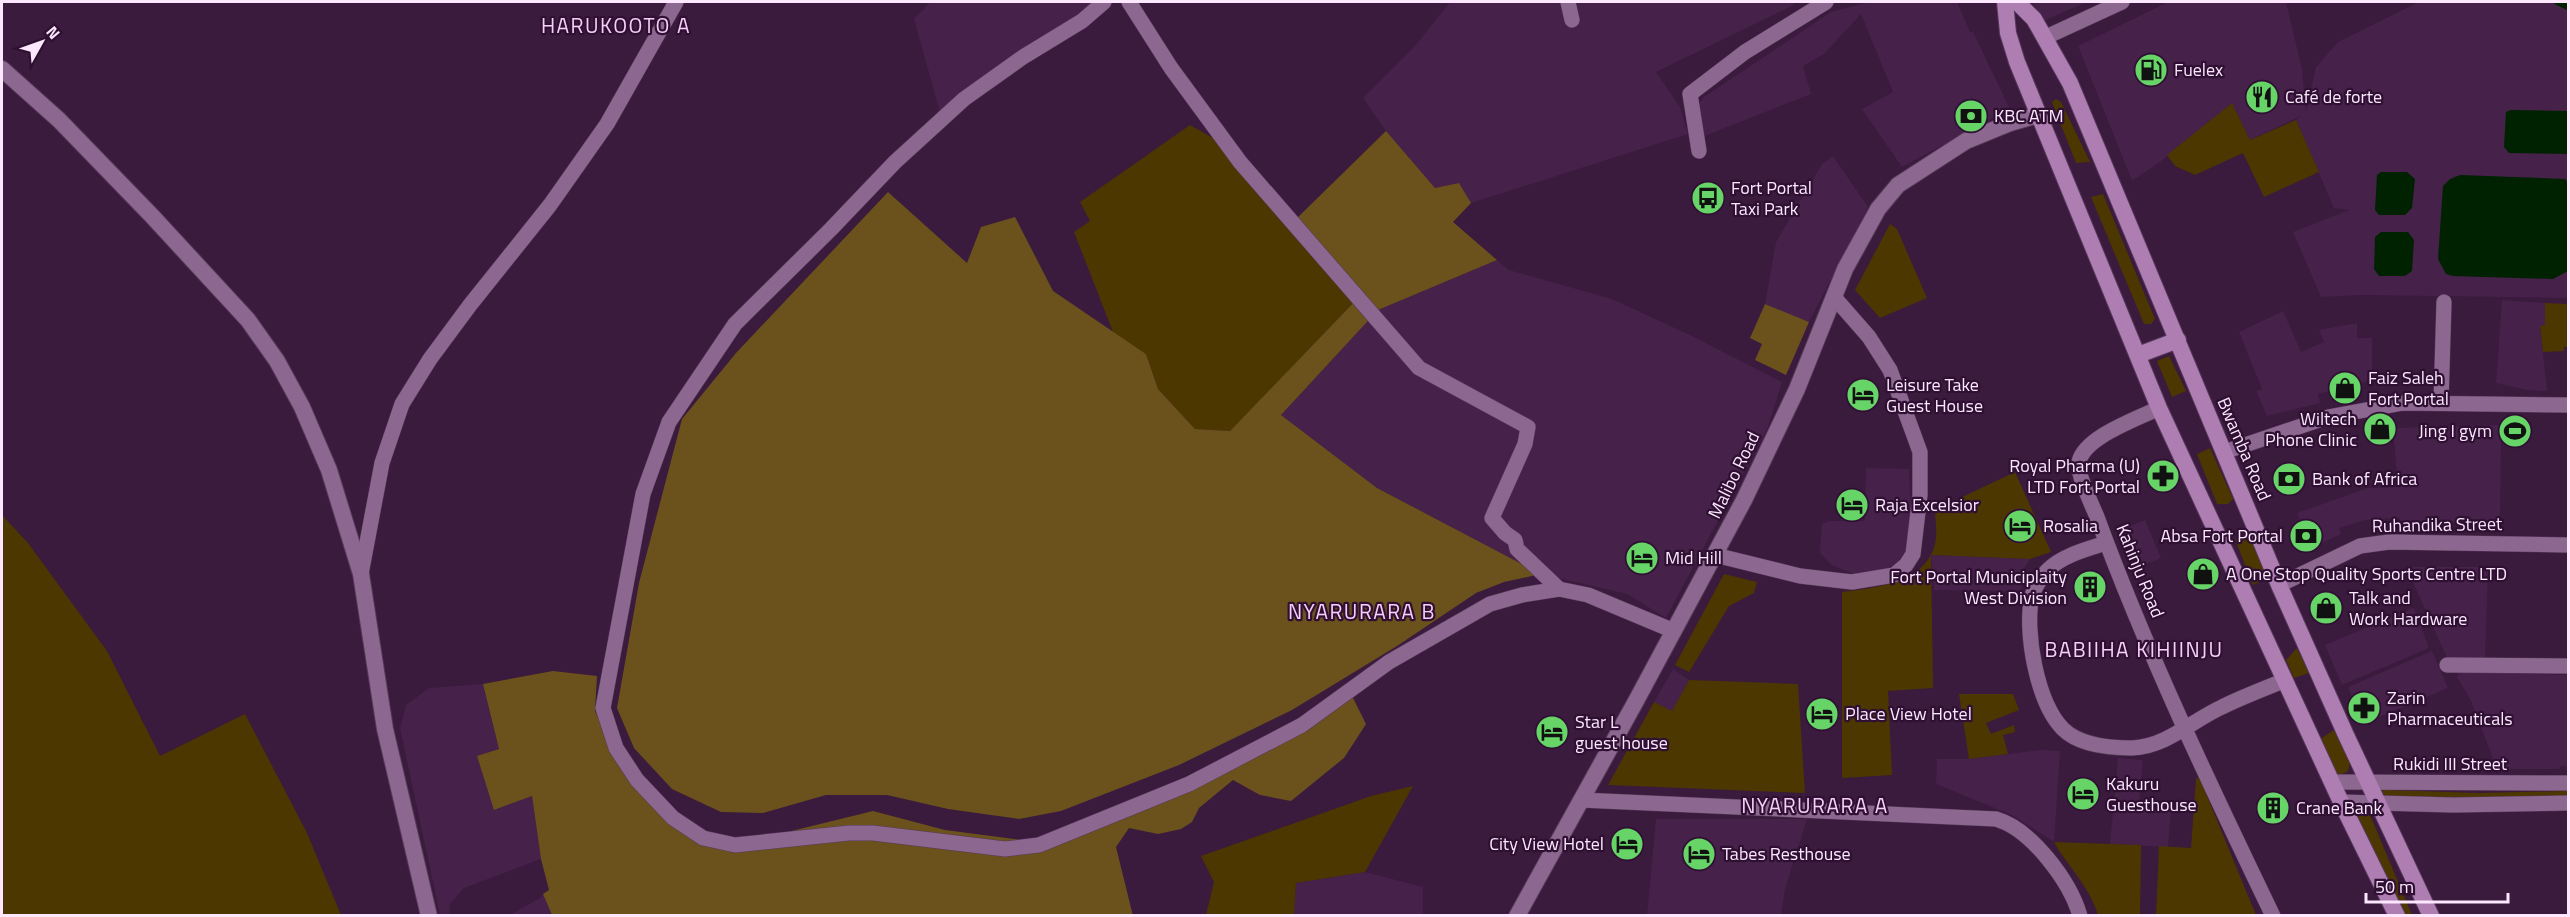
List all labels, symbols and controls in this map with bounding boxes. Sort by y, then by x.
district label: HARUKOOTO A [541,9,691,41]
north arrow [12,12,72,72]
text: N [41,20,66,44]
fuel station icon: Fuelex [2133,52,2169,88]
place label: Fuelex [2174,56,2223,83]
restaurant icon: Café de forte [2244,79,2280,115]
place label: Café de forte [2285,83,2382,110]
bank icon: KBC ATM [1953,98,1989,134]
place label: KBC ATM [1994,102,2064,129]
place label: Fort Portal Taxi Park [1731,174,1812,222]
bus stop icon: Fort Portal Taxi Park [1690,180,1726,216]
place label: Faiz Saleh Fort Portal [2368,364,2449,412]
shop icon: Faiz Saleh Fort Portal [2327,370,2363,406]
place label: Leisure Take Guest House [1886,371,1983,419]
hotel icon: Leisure Take Guest House [1845,377,1881,413]
street label: Bwamba Road [2211,393,2278,505]
place label: Wiltech Phone Clinic [2265,405,2357,453]
shop icon: Wiltech Phone Clinic [2362,411,2398,447]
sports icon: Jing I gym [2497,413,2533,449]
place label: Jing I gym [2419,417,2492,444]
street label: Malibo Road [1701,427,1766,523]
place label: Royal Pharma (U) LTD Fort Portal [2009,452,2140,500]
pharmacy icon: Royal Pharma (U) LTD Fort Portal [2145,458,2181,494]
bank icon: Bank of Africa [2271,461,2307,497]
place label: Bank of Africa [2312,465,2417,492]
hotel icon: Raja Excelsior [1834,487,1870,523]
place label: Raja Excelsior [1875,491,1979,518]
hotel icon: Rosalia [2002,508,2038,544]
street label: Ruhandika Street [2372,510,2503,539]
place label: Rosalia [2043,512,2098,539]
bank icon: Absa Fort Portal [2288,518,2324,554]
street label: Kahinju Road [2109,520,2172,622]
place label: Absa Fort Portal [2160,522,2283,549]
hotel icon: Mid Hill [1624,540,1660,576]
place label: Mid Hill [1665,544,1722,571]
shop icon: A One Stop Quality Sports Centre LTD [2185,556,2221,592]
place label: A One Stop Quality Sports Centre LTD [2226,560,2507,587]
place label: Fort Portal Municiplaity West Division [1890,563,2067,611]
building icon: Fort Portal Municiplaity West Division [2072,569,2108,605]
place label: Talk and Work Hardware [2349,584,2467,632]
shop icon: Talk and Work Hardware [2308,590,2344,626]
district label: NYARURARA B [1288,595,1436,627]
district label: BABIIHA KIHIINJU [2044,633,2224,665]
place label: Zarin Pharmaceuticals [2387,684,2513,732]
pharmacy icon: Zarin Pharmaceuticals [2346,690,2382,726]
hotel icon: Place View Hotel [1804,696,1840,732]
place label: Place View Hotel [1845,700,1972,727]
place label: Star L guest house [1575,708,1668,756]
hotel icon: Star L guest house [1534,714,1570,750]
street label: Rukidi III Street [2393,750,2508,777]
place label: Kakuru Guesthouse [2106,770,2197,818]
hotel icon: Kakuru Guesthouse [2065,776,2101,812]
district label: NYARURARA A [1741,789,1889,821]
building icon: Crane Bank [2255,790,2291,826]
place label: Crane Bank [2296,794,2382,821]
hotel icon: City View Hotel [1609,826,1645,862]
place label: City View Hotel [1489,830,1604,857]
hotel icon: Tabes Resthouse [1681,836,1717,872]
place label: Tabes Resthouse [1722,840,1851,867]
scale bar [2366,866,2508,904]
text: 50 m [2375,873,2414,900]

